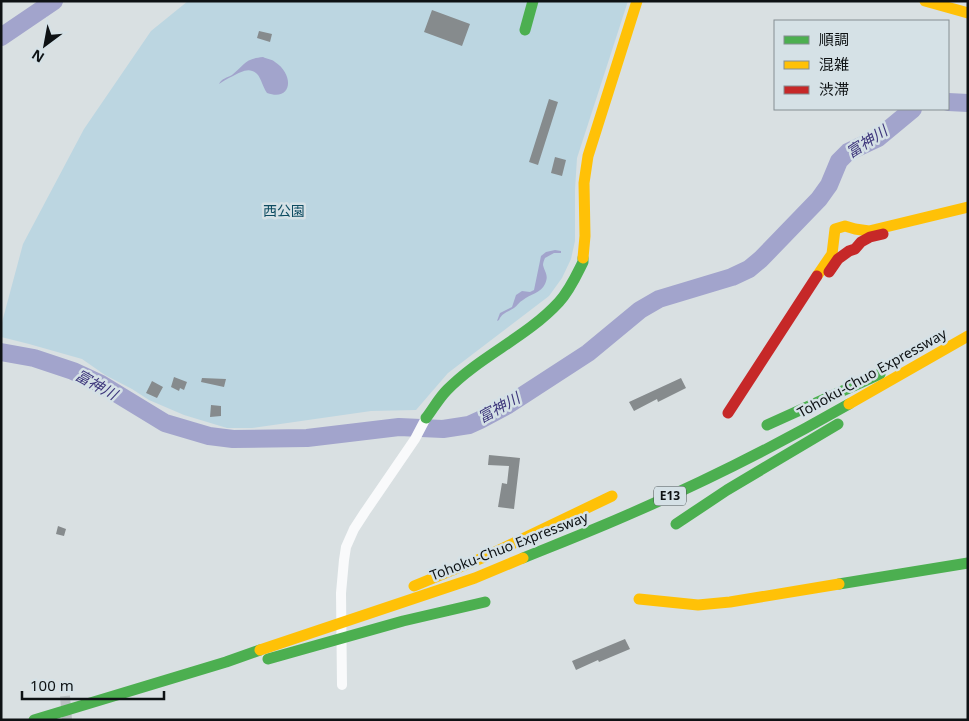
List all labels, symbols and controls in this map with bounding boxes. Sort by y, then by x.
north arrow [20,20,70,70]
legend [774,20,949,110]
text: 順調 [819,29,849,49]
text: N [28,45,48,68]
text: 混雑 [819,54,849,74]
text: 渋滞 [819,79,849,99]
water label: 富神川 [842,119,892,162]
park label: 西公園 [263,201,305,220]
street label: Tohoku-Chuo Expressway [794,323,951,422]
water label: 富神川 [72,364,123,405]
water label: 富神川 [474,387,525,427]
road number: E13 [654,486,686,506]
street label: Tohoku-Chuo Expressway [427,506,591,584]
scale bar [22,668,165,700]
text: 100 m [30,675,74,695]

